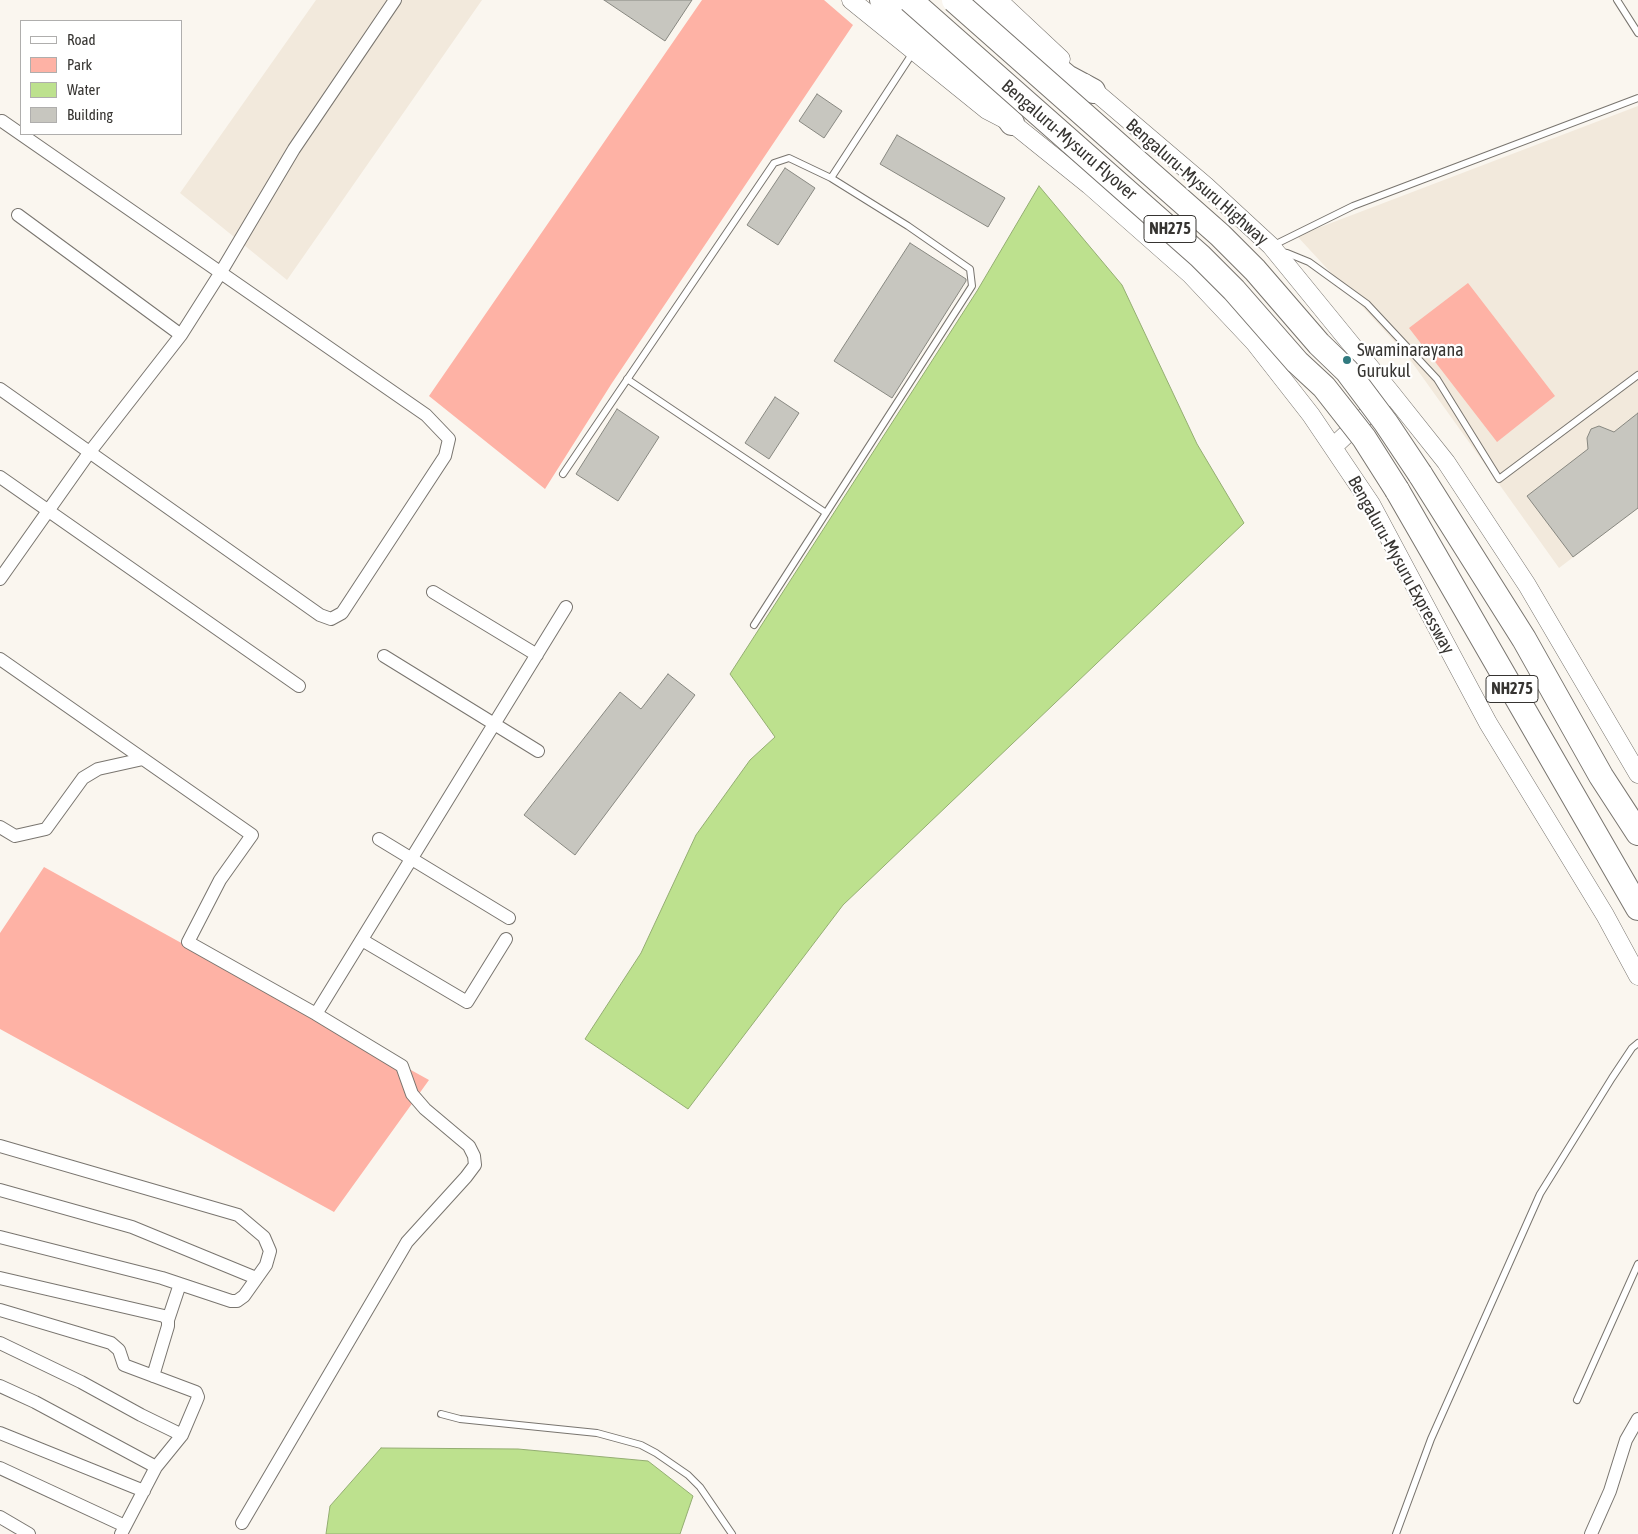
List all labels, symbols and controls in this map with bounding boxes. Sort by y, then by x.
legend [20,20,182,135]
text: Road [67,31,96,48]
text: Park [67,56,92,73]
street label: Bengaluru-Mysuru Flyover [997,75,1141,205]
text: Water [67,81,100,98]
text: Building [67,106,113,123]
street label: Bengaluru-Mysuru Highway [1121,114,1273,250]
road number: NH275 [1144,215,1196,242]
place label: Swaminarayana Gurukul [1357,339,1464,382]
marker: Swaminarayana Gurukul [1341,354,1353,366]
street label: Bengaluru-Mysuru Expressway [1343,472,1459,658]
road number: NH275 [1486,676,1538,702]

